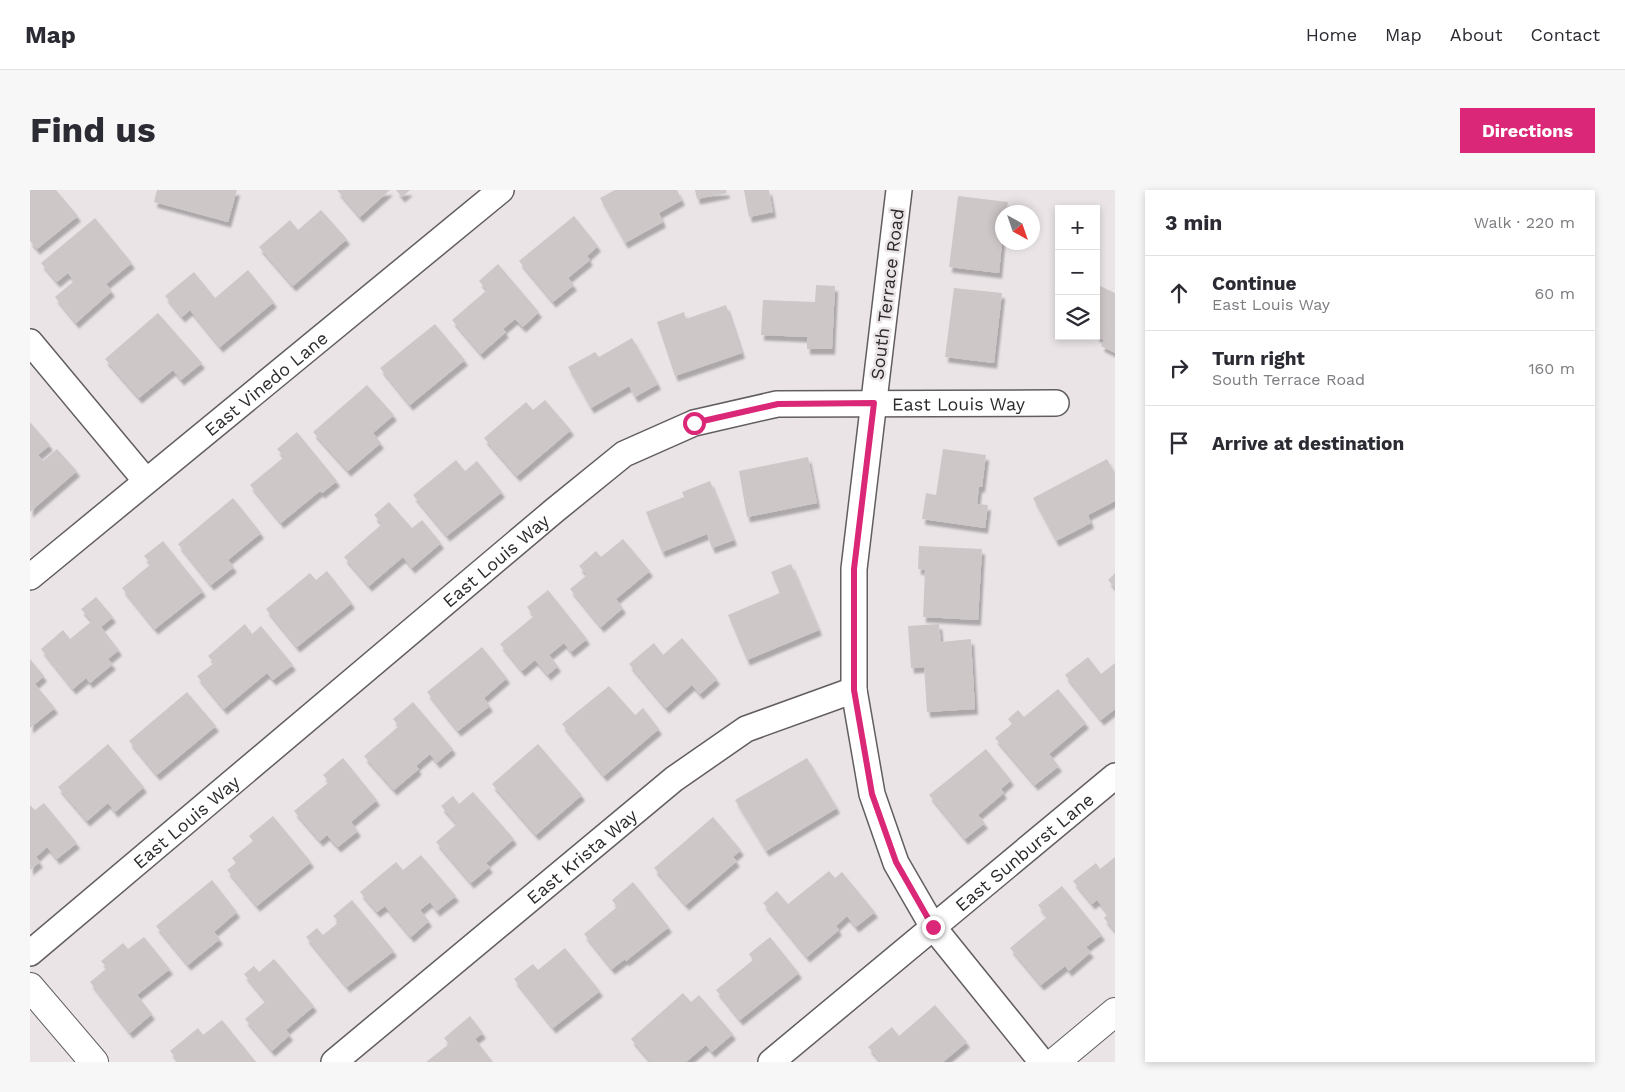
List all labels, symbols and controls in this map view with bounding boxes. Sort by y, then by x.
text: Map [25,21,76,49]
text: Home [1306,24,1357,45]
text: Map [1385,24,1422,45]
text: About [1450,24,1502,45]
text: Contact [1530,24,1600,45]
button: Directions [1460,108,1595,153]
text: Find us [30,109,156,151]
north arrow [995,205,1040,250]
map controls [1055,205,1100,340]
button: + [1055,205,1100,250]
street label: South Terrace Road [866,207,908,381]
text: 3 min [1165,210,1222,235]
text: Walk · 220 m [1474,213,1575,232]
button: − [1055,250,1100,295]
text: Continue [1212,272,1296,295]
icon: ahead [1165,279,1193,307]
text: 60 m [1535,284,1575,303]
button: layers [1055,295,1100,340]
text: East Louis Way [1212,295,1330,314]
street label: East Vinedo Lane [200,327,331,440]
text: Turn right [1212,347,1305,370]
icon: right [1165,354,1193,382]
text: 160 m [1528,359,1575,378]
text: South Terrace Road [1212,370,1365,389]
street label: East Louis Way [892,393,1026,414]
route start [683,412,706,435]
icon: arrive [1165,429,1193,457]
text: Arrive at destination [1212,432,1404,455]
street label: East Louis Way [438,509,554,611]
street label: East Louis Way [128,770,244,872]
street label: East Sunburst Lane [951,788,1097,915]
street label: East Krista Way [522,804,641,908]
route end [922,916,945,939]

